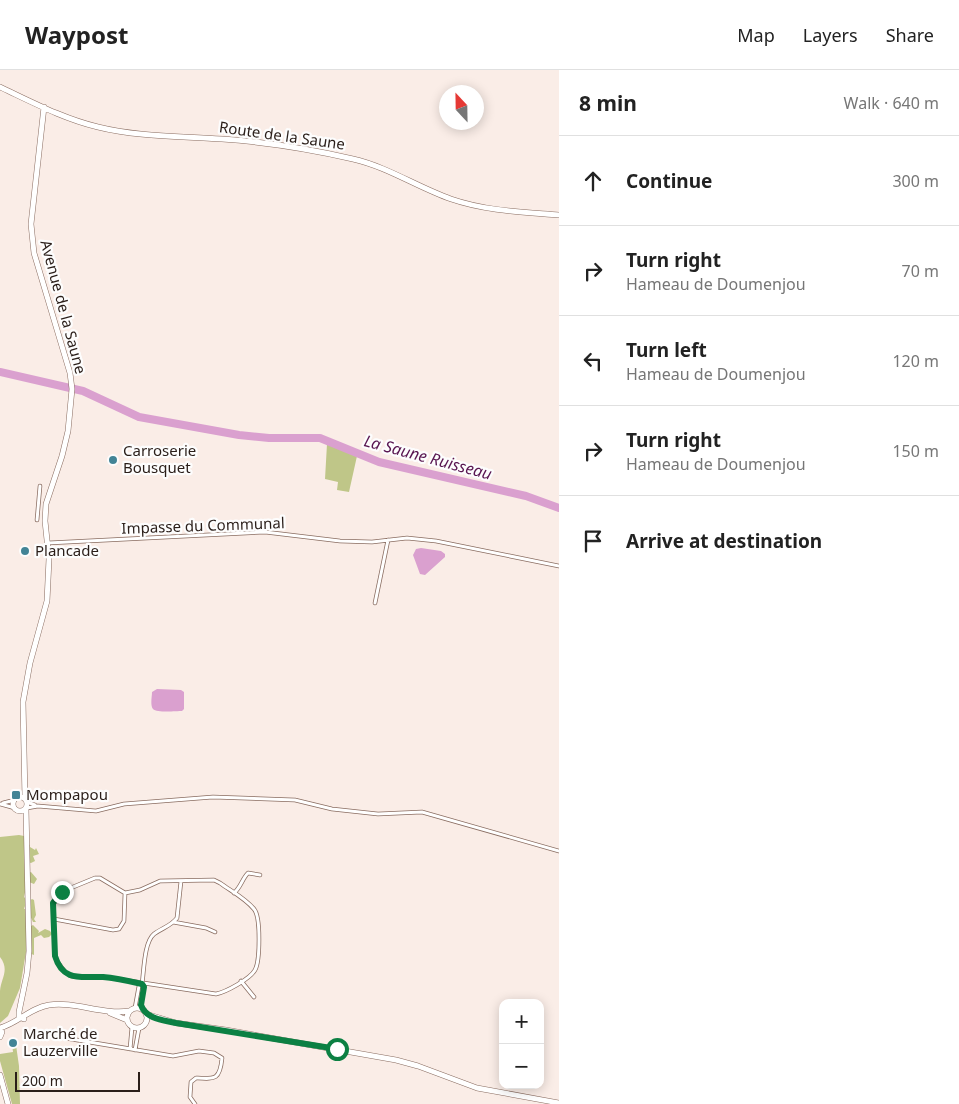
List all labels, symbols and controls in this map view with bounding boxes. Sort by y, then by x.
text: Waypost [25,18,128,51]
text: Map [737,23,775,47]
text: Layers [803,23,858,47]
text: Share [886,23,934,47]
north arrow [439,85,484,130]
text: 8 min [579,89,637,117]
text: Walk · 640 m [844,92,939,114]
street label: Route de la Saune [218,116,346,154]
icon: ahead [579,167,607,195]
text: Continue [626,168,712,194]
text: 300 m [892,170,939,192]
street label: Avenue de la Saune [36,238,91,376]
text: Turn right [626,247,721,273]
icon: right [579,257,607,285]
text: 70 m [902,260,939,282]
text: Hameau de Doumenjou [626,273,806,295]
text: Turn left [626,337,707,363]
icon: left [579,347,607,375]
text: 120 m [892,350,939,372]
text: Hameau de Doumenjou [626,363,806,385]
text: Turn right [626,427,721,453]
water label: La Saune Ruisseau [362,429,494,485]
icon: right [579,437,607,465]
place label: Carroserie Bousquet [123,440,196,477]
text: 150 m [892,440,939,462]
text: Hameau de Doumenjou [626,453,806,475]
marker: Carroserie Bousquet [107,454,119,466]
street label: Impasse du Communal [121,512,285,538]
icon: arrive [579,527,607,555]
text: Arrive at destination [626,528,822,554]
place label: Plancade [35,540,99,560]
marker: Plancade [19,545,31,557]
place label: Mompapou [26,784,108,804]
marker: Mompapou [10,789,22,801]
route end [51,881,74,904]
map controls [499,999,544,1089]
button: + [499,999,544,1044]
place label: Marché de Lauzerville [23,1023,98,1060]
marker: Marché de Lauzerville [7,1037,19,1049]
route start [326,1038,349,1061]
button: − [499,1044,544,1089]
scale bar [15,1069,140,1092]
text: 200 m [22,1071,63,1090]

